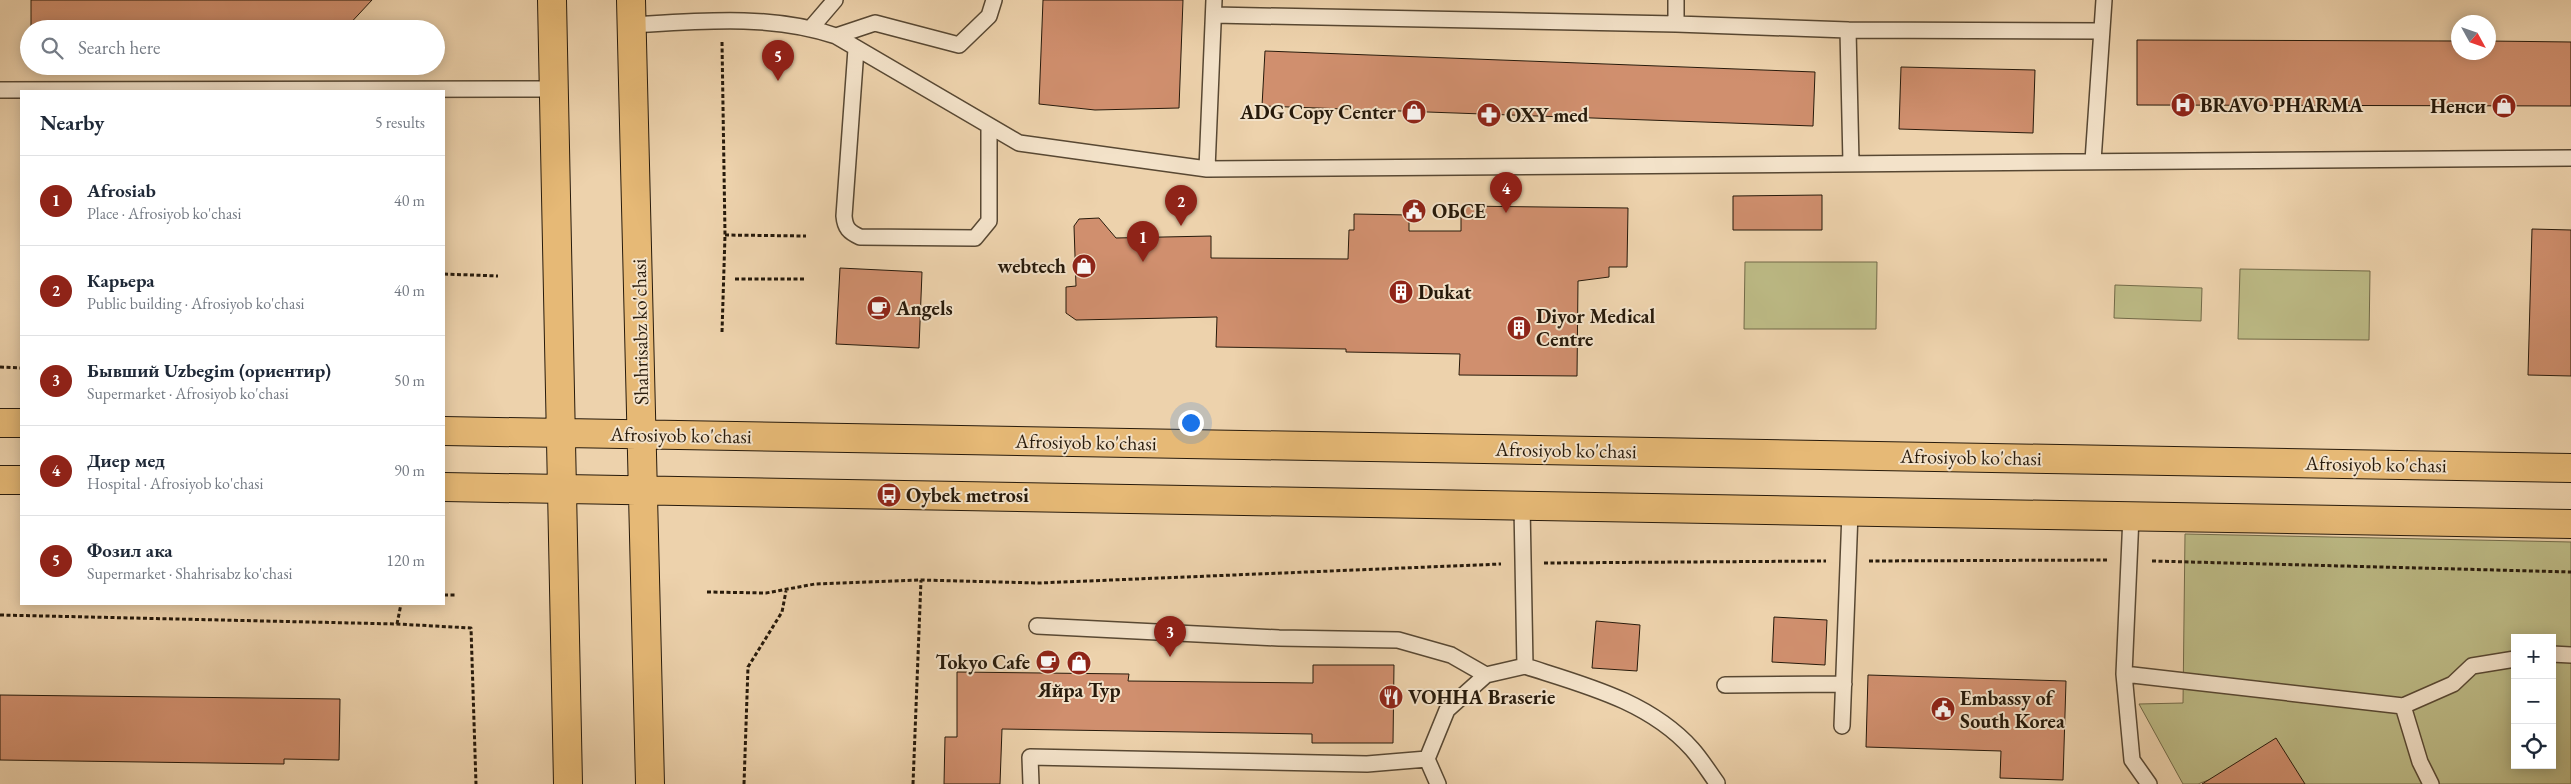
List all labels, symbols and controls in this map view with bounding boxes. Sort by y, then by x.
north arrow [2451,15,2496,60]
search box [20,20,445,75]
icon: search [38,34,66,62]
text: Search here [78,35,160,60]
pin: 5 [762,40,794,81]
hospital icon: BRAVO PHARMA [2170,92,2196,118]
place label: BRAVO PHARMA [2200,92,2364,118]
place label: Ненси [2430,93,2486,119]
shop icon: Ненси [2491,93,2517,119]
place label: ADG Copy Center [1239,99,1397,125]
shop icon: ADG Copy Center [1401,99,1427,125]
pharmacy icon: OXY med [1476,102,1502,128]
place label: OXY med [1506,102,1589,128]
text: Nearby [40,109,104,136]
text: 5 results [375,112,425,133]
pin: 4 [1490,172,1522,213]
text: Afrosiab [87,178,156,203]
pin: 2 [1165,185,1197,226]
text: 1 [52,190,60,211]
text: 40 m [394,190,425,211]
public building icon: ОБСЕ [1401,198,1427,224]
place label: ОБСЕ [1432,198,1486,224]
text: Place · Afrosiyob ko'chasi [87,203,241,224]
pin: 1 [1127,221,1159,262]
place label: webtech [997,253,1066,279]
shop icon: webtech [1071,253,1097,279]
street label: Shahrisabz ko'chasi [626,258,654,405]
text: Карьера [87,268,155,293]
building icon: Dukat [1388,279,1414,305]
place label: Dukat [1418,279,1472,305]
text: 2 [52,280,60,301]
text: 40 m [394,280,425,301]
text: Public building · Afrosiyob ko'chasi [87,293,305,314]
cafe icon: Angels [866,295,892,321]
place label: Angels [895,295,953,321]
place label: Diyor Medical Centre [1536,303,1655,352]
building icon: Diyor Medical Centre [1506,315,1532,341]
text: Бывший Uzbegim (ориентир) [87,358,331,383]
text: 3 [52,370,60,391]
text: 50 m [394,370,425,391]
text: Supermarket · Afrosiyob ko'chasi [87,383,289,404]
your location [1178,410,1204,436]
street label: Afrosiyob ko'chasi [609,421,752,449]
street label: Afrosiyob ko'chasi [1014,428,1157,456]
street label: Afrosiyob ko'chasi [1494,436,1637,464]
street label: Afrosiyob ko'chasi [1899,443,2042,471]
text: Диер мед [87,448,165,473]
street label: Afrosiyob ko'chasi [2304,450,2447,478]
text: 4 [52,460,60,481]
text: 90 m [394,460,425,481]
text: Hospital · Afrosiyob ko'chasi [87,473,263,494]
bus stop icon: Oybek metrosi [876,482,902,508]
place label: Oybek metrosi [906,482,1029,508]
text: Фозил ака [87,538,173,563]
text: 5 [52,550,60,571]
text: 120 m [386,550,425,571]
text: Supermarket · Shahrisabz ko'chasi [87,563,293,584]
pin: 3 [1154,616,1186,657]
map controls [2511,634,2556,769]
button: + [2511,634,2556,679]
place label: Tokyo Cafe [936,649,1030,675]
cafe icon: Tokyo Cafe [1035,649,1061,675]
shop icon: Яйра Тур [1066,650,1092,676]
place label: Яйра Тур [1036,677,1121,703]
button: − [2511,679,2556,724]
restaurant icon: VOHHA Braserie [1378,684,1404,710]
place label: VOHHA Braserie [1408,684,1555,710]
place label: Embassy of South Korea [1960,685,2065,734]
public building icon: Embassy of South Korea [1930,696,1956,722]
button: locate [2511,724,2556,769]

